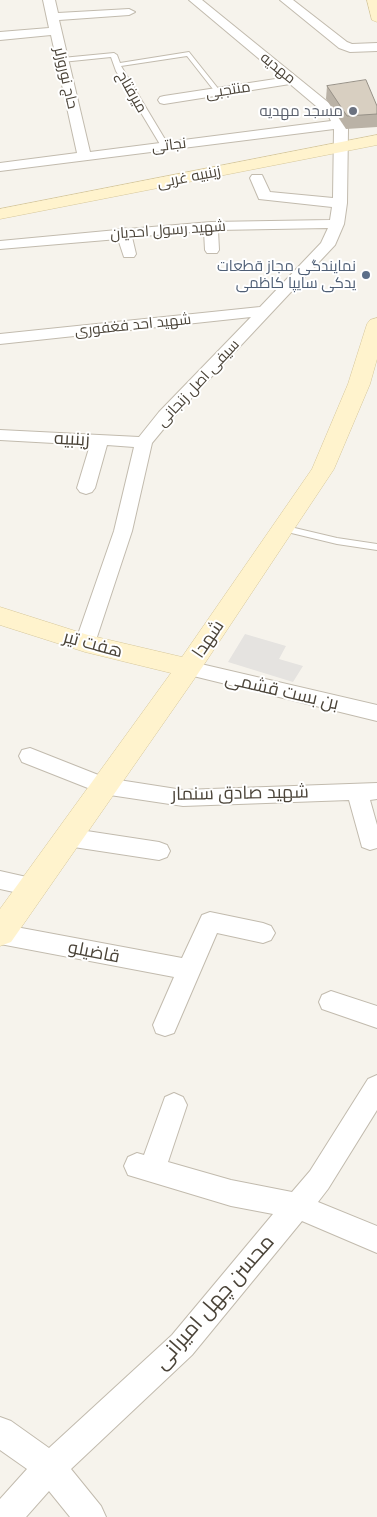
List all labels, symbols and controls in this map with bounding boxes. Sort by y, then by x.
street label: حاج نوروزلر [50,45,82,111]
street label: مهدیه [257,48,299,88]
street label: میرفتاح [113,68,151,116]
street label: منتجبی [204,78,252,102]
place label: مسجد مهدیه [259,102,343,120]
marker: مسجد مهدیه [347,105,359,117]
street label: نجاتی [151,134,187,156]
street label: زینبیه غربی [156,162,222,192]
street label: شهید رسول احدیان [109,217,227,243]
place label: نمایندگی مجاز قطعات یدکی سایپا کاظمی [217,257,356,292]
marker: نمایندگی مجاز قطعات یدکی سایپا کاظمی [360,269,372,281]
street label: شهید احد فغفوری [74,310,192,340]
street label: سیفی اصل زنجانی [153,336,243,430]
street label: زینبیه [54,427,90,451]
street label: شهدا [188,616,228,662]
street label: هفت تیر [61,626,125,662]
street label: بن بست قشمی [223,667,341,715]
street label: شهید صادق سنمار [171,781,309,805]
street label: قاضیلو [66,936,122,968]
street label: محسن چهل امیرانی [149,1229,279,1375]

